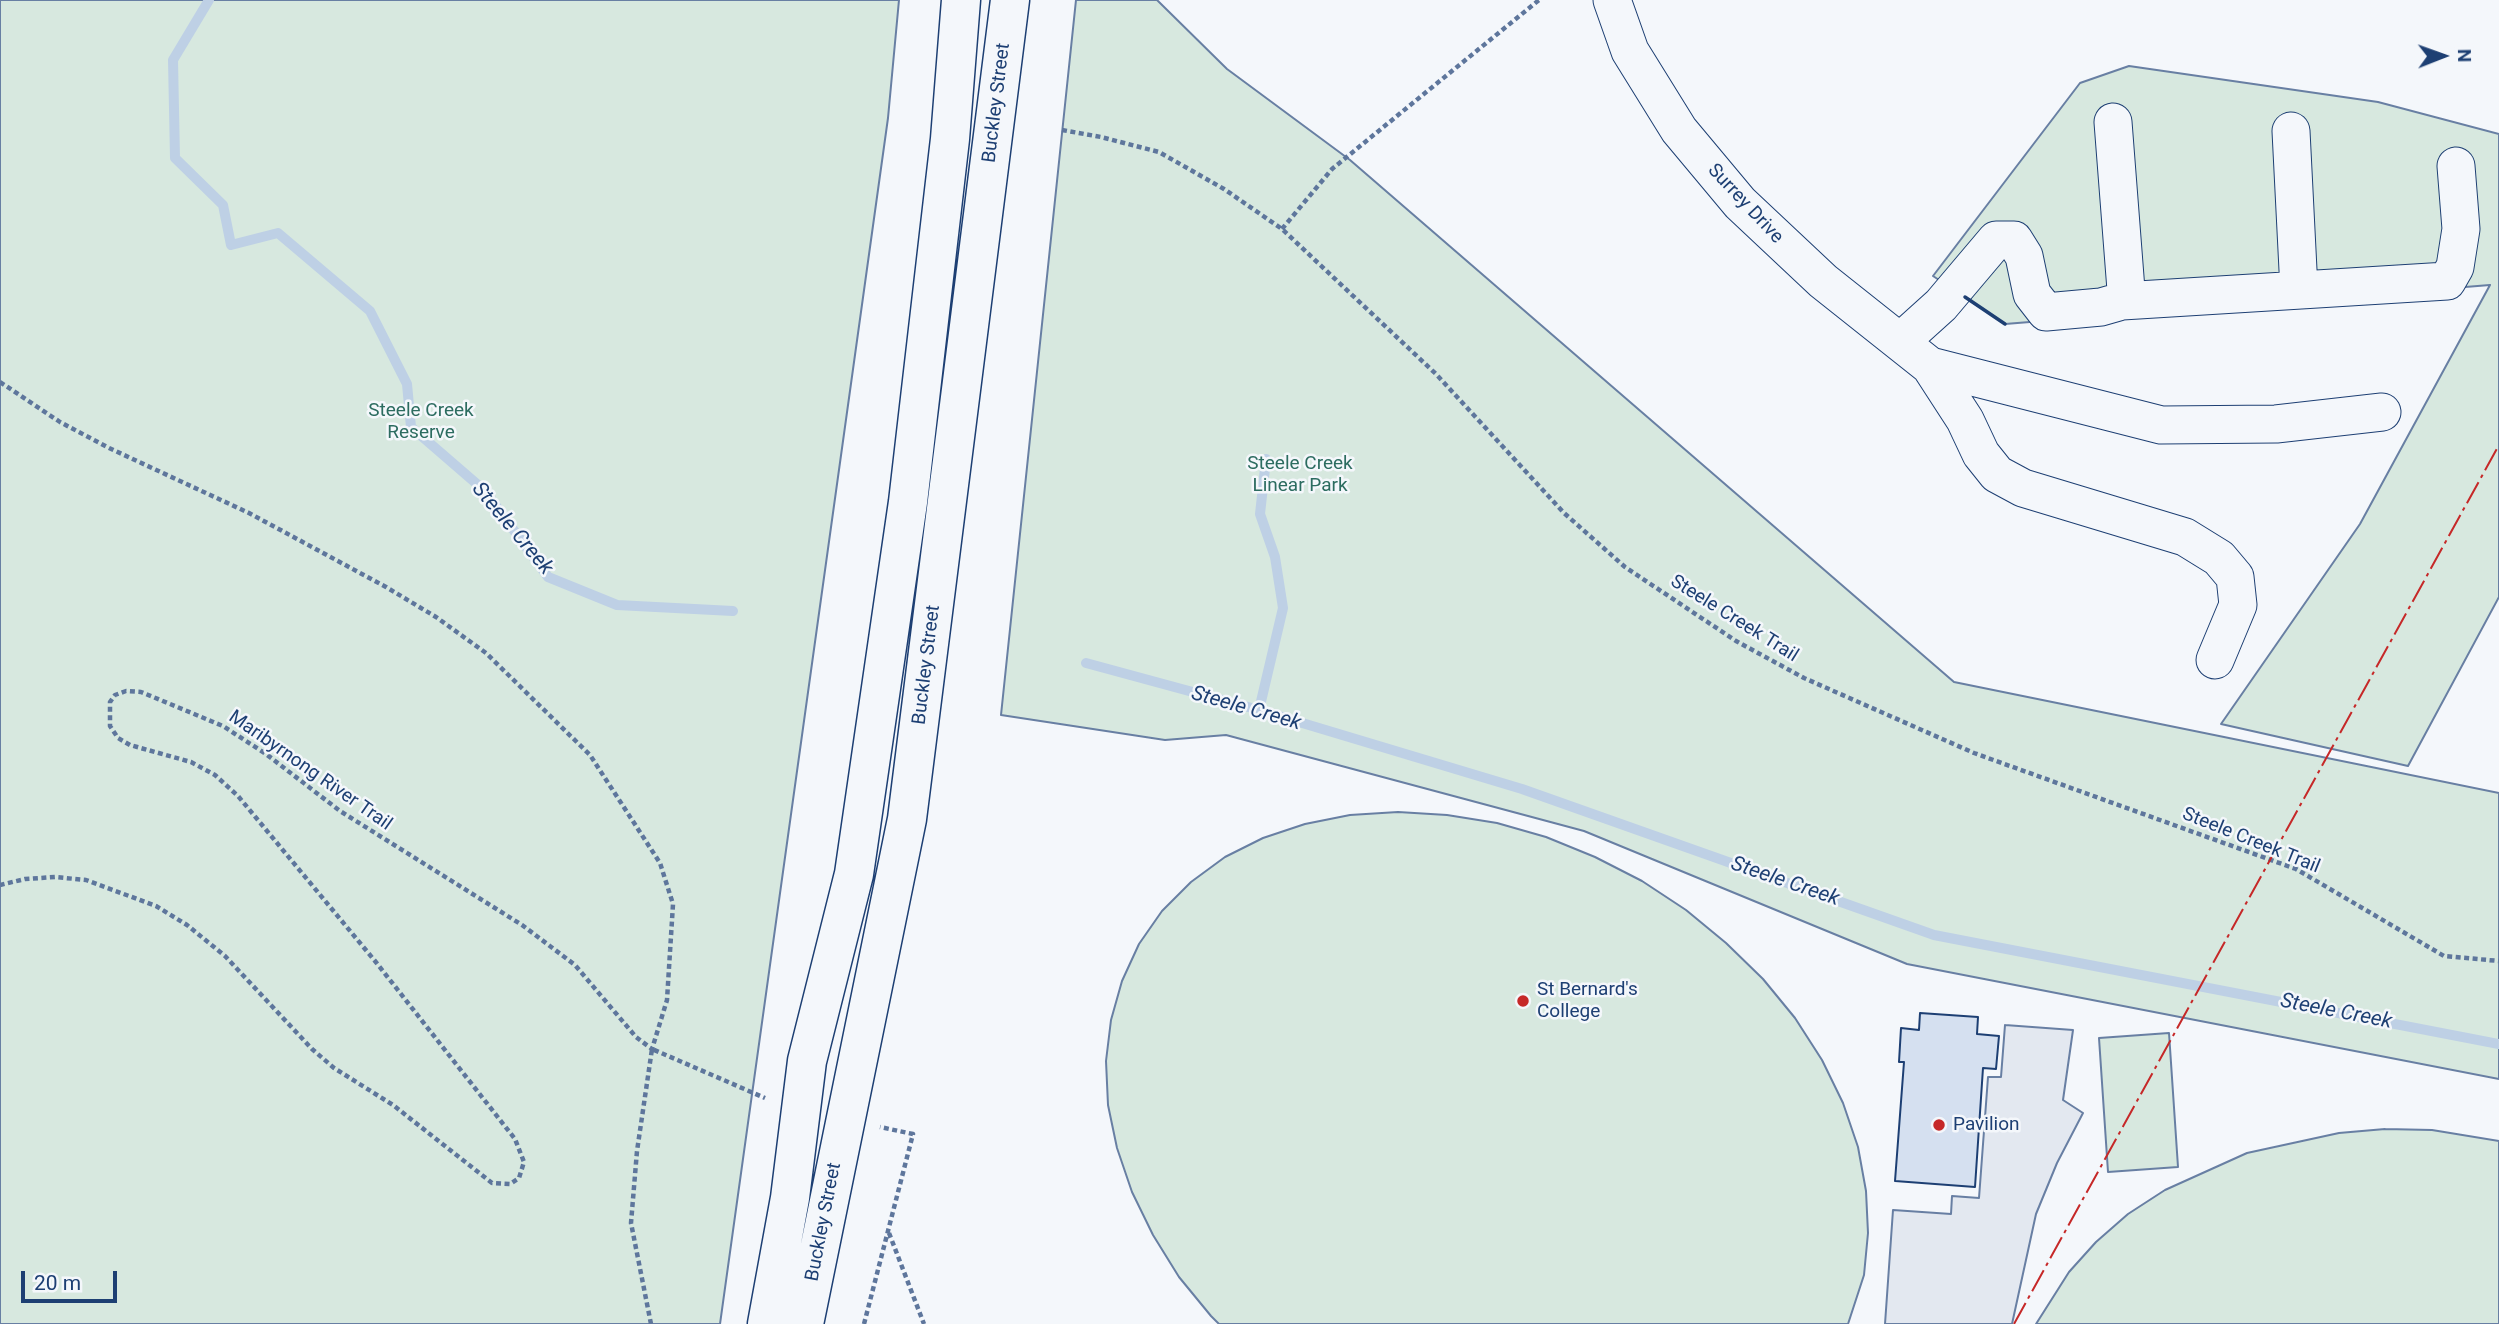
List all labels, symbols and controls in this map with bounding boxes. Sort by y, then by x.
north arrow [2408,21,2478,91]
street label: Buckley Street [978,42,1016,164]
text: N [2453,49,2476,63]
street label: Surrey Drive [1702,159,1788,249]
park label: Steele Creek Reserve [368,400,474,444]
park label: Steele Creek Linear Park [1247,453,1353,497]
water label: Steele Creek [466,478,558,580]
street label: Steele Creek Trail [1666,571,1802,667]
street label: Buckley Street [908,604,946,726]
water label: Steele Creek [1188,681,1304,737]
street label: Maribyrnong River Trail [224,706,396,836]
street label: Steele Creek Trail [2179,803,2323,879]
water label: Steele Creek [1727,852,1843,912]
place label: St Bernard's College [1537,979,1638,1023]
water label: Steele Creek [2278,989,2394,1035]
marker: St Bernard's College [1515,993,1531,1009]
place label: Pavilion [1953,1114,2019,1136]
marker: Pavilion [1931,1117,1947,1133]
street label: Buckley Street [801,1161,847,1283]
scale bar [24,1258,121,1302]
text: 20 m [34,1271,81,1295]

